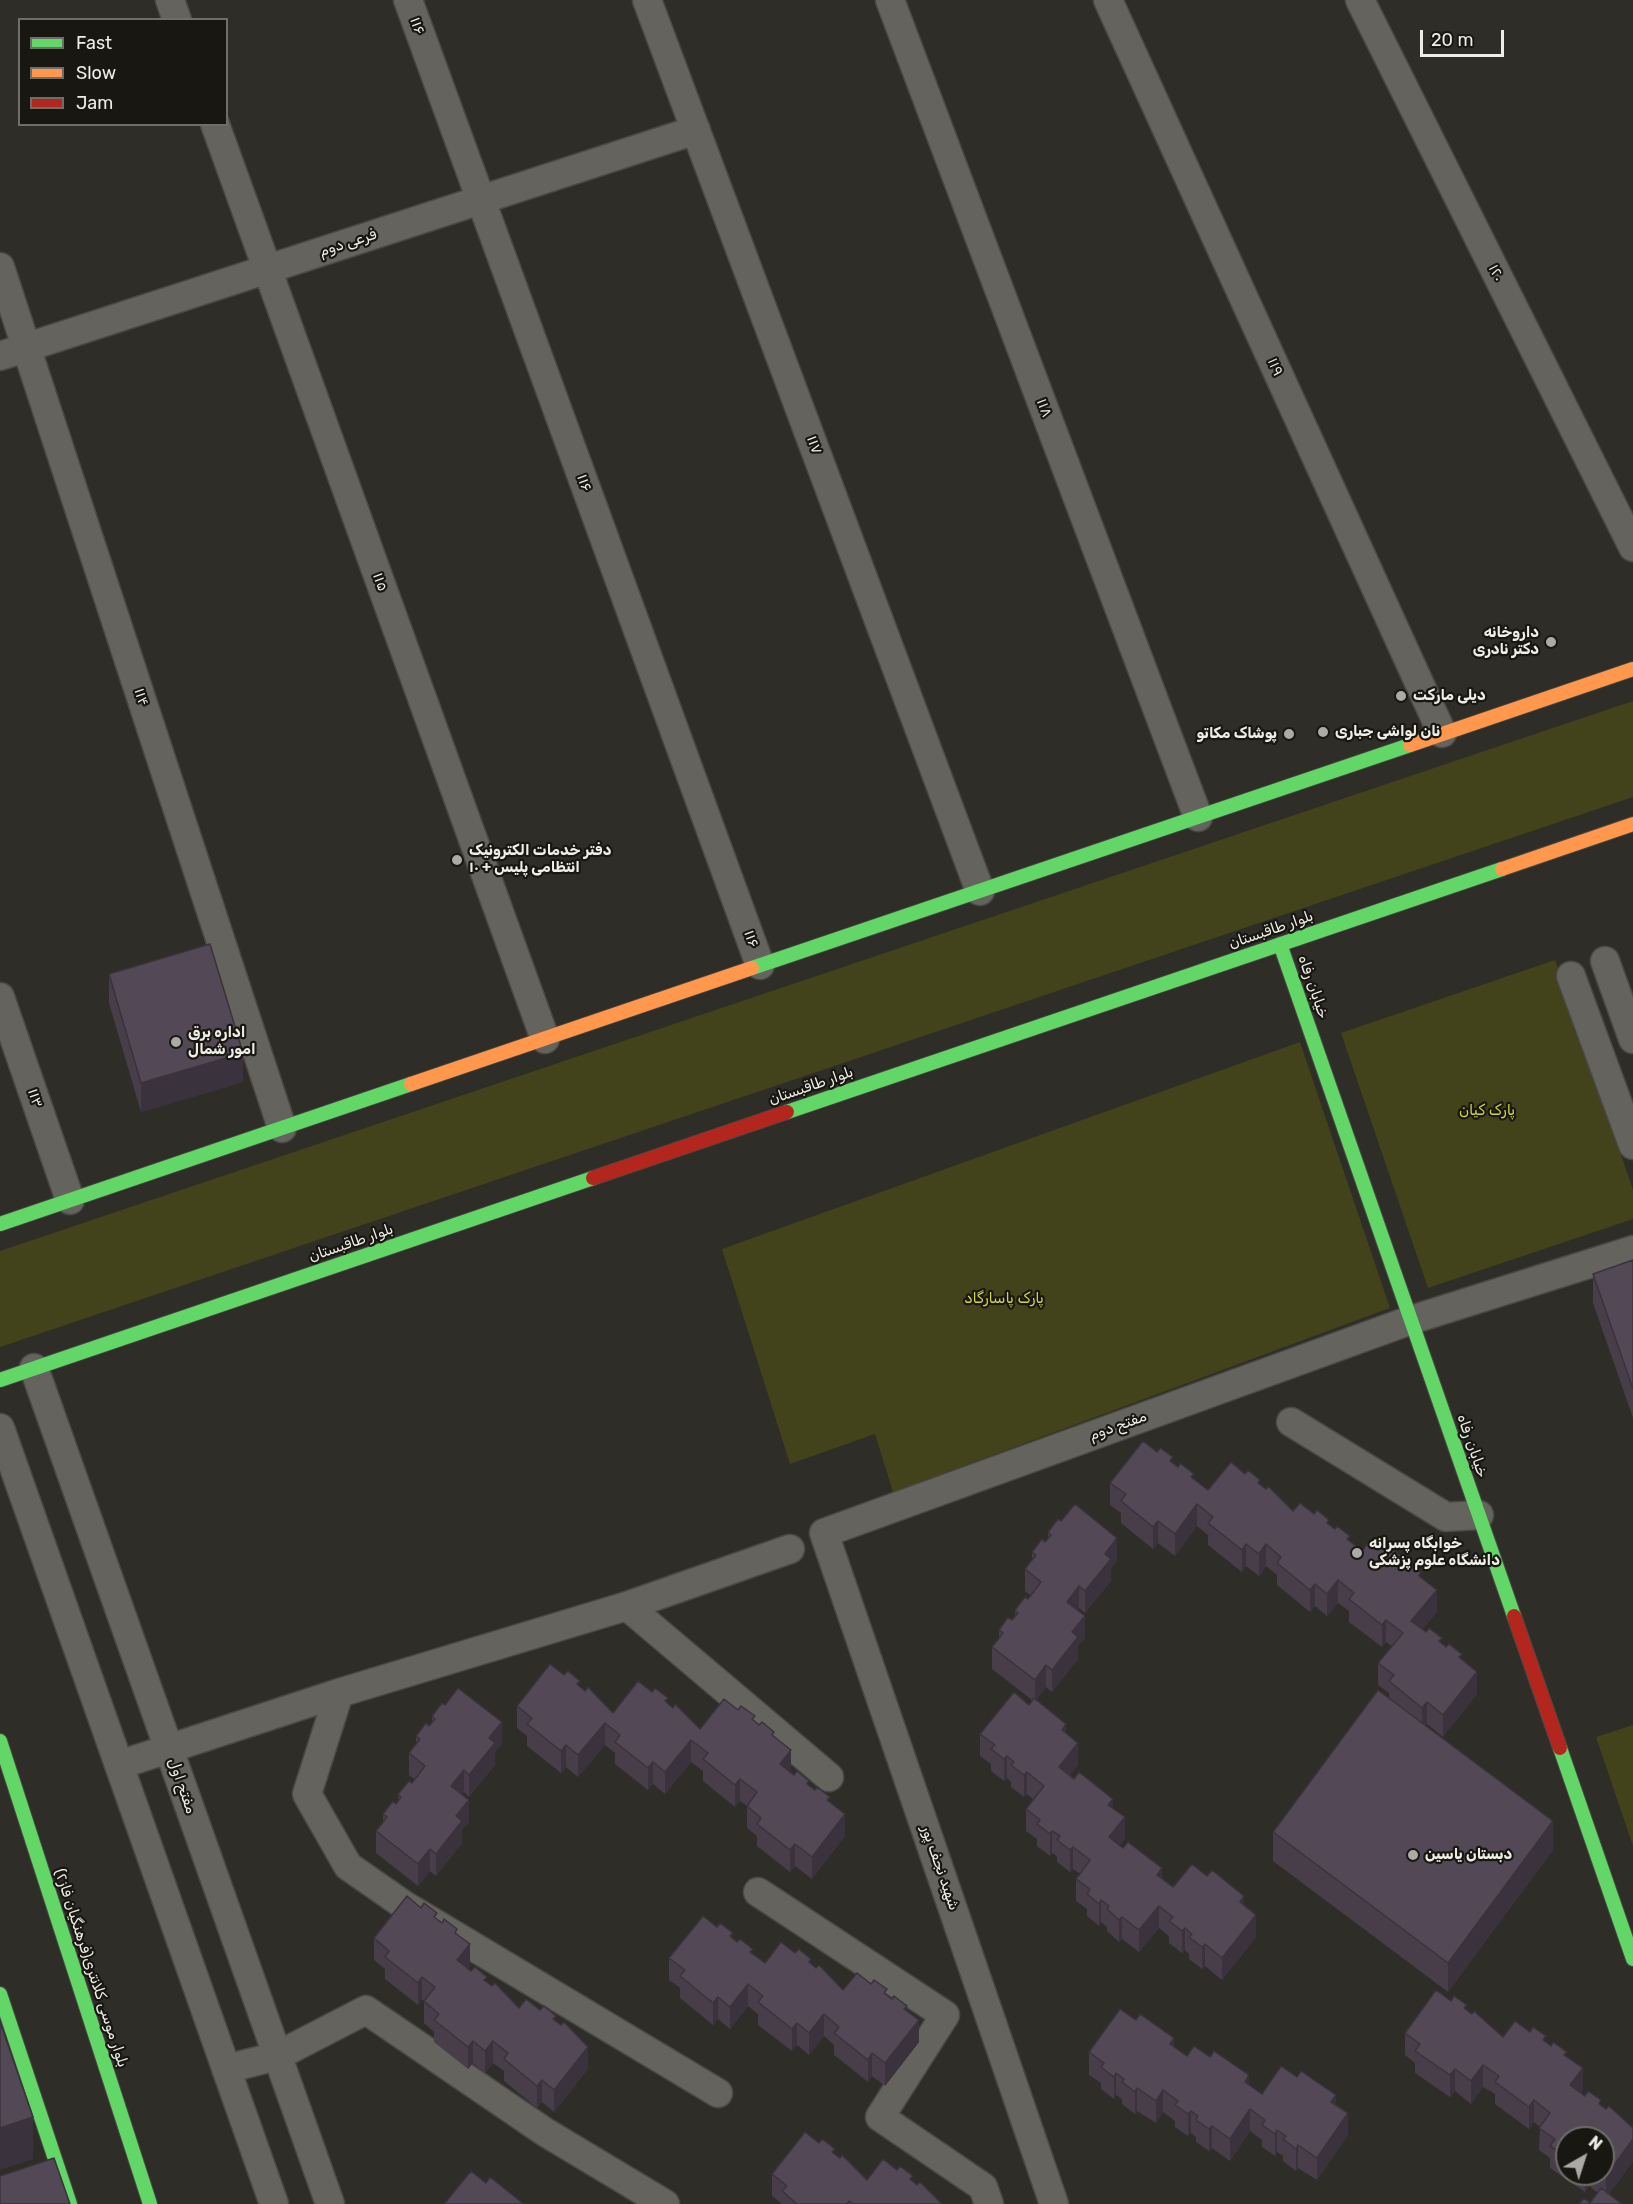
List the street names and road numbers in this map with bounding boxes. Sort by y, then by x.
street label: ۱۱۶ [406,15,428,37]
street label: فرعی دوم [317,225,379,261]
street label: ۱۲۰ [1484,261,1508,285]
street label: ۱۱۹ [1263,355,1287,379]
street label: ۱۱۸ [1032,396,1056,420]
street label: ۱۱۷ [802,433,826,457]
street label: ۱۱۶ [573,472,595,494]
street label: ۱۱۵ [368,570,392,594]
street label: ۱۱۴ [130,686,152,708]
street label: بلوار طاقبستان [1226,907,1316,953]
street label: ۱۱۶ [740,928,762,950]
street label: خیابان رفاه [1294,953,1332,1021]
street label: بلوار طاقبستان [766,1063,856,1109]
street label: ۱۱۳ [23,1086,47,1110]
street label: بلوار طاقبستان [306,1220,396,1266]
street label: مفتح دوم [1087,1407,1149,1445]
street label: خیابان رفاه [1453,1412,1491,1480]
street label: مفتح اول [164,1756,200,1816]
street label: شهید نجف پور [917,1823,963,1913]
street label: بلوار موسی کلانتری(فرهنگیان فاز۲) [50,1866,132,2070]

